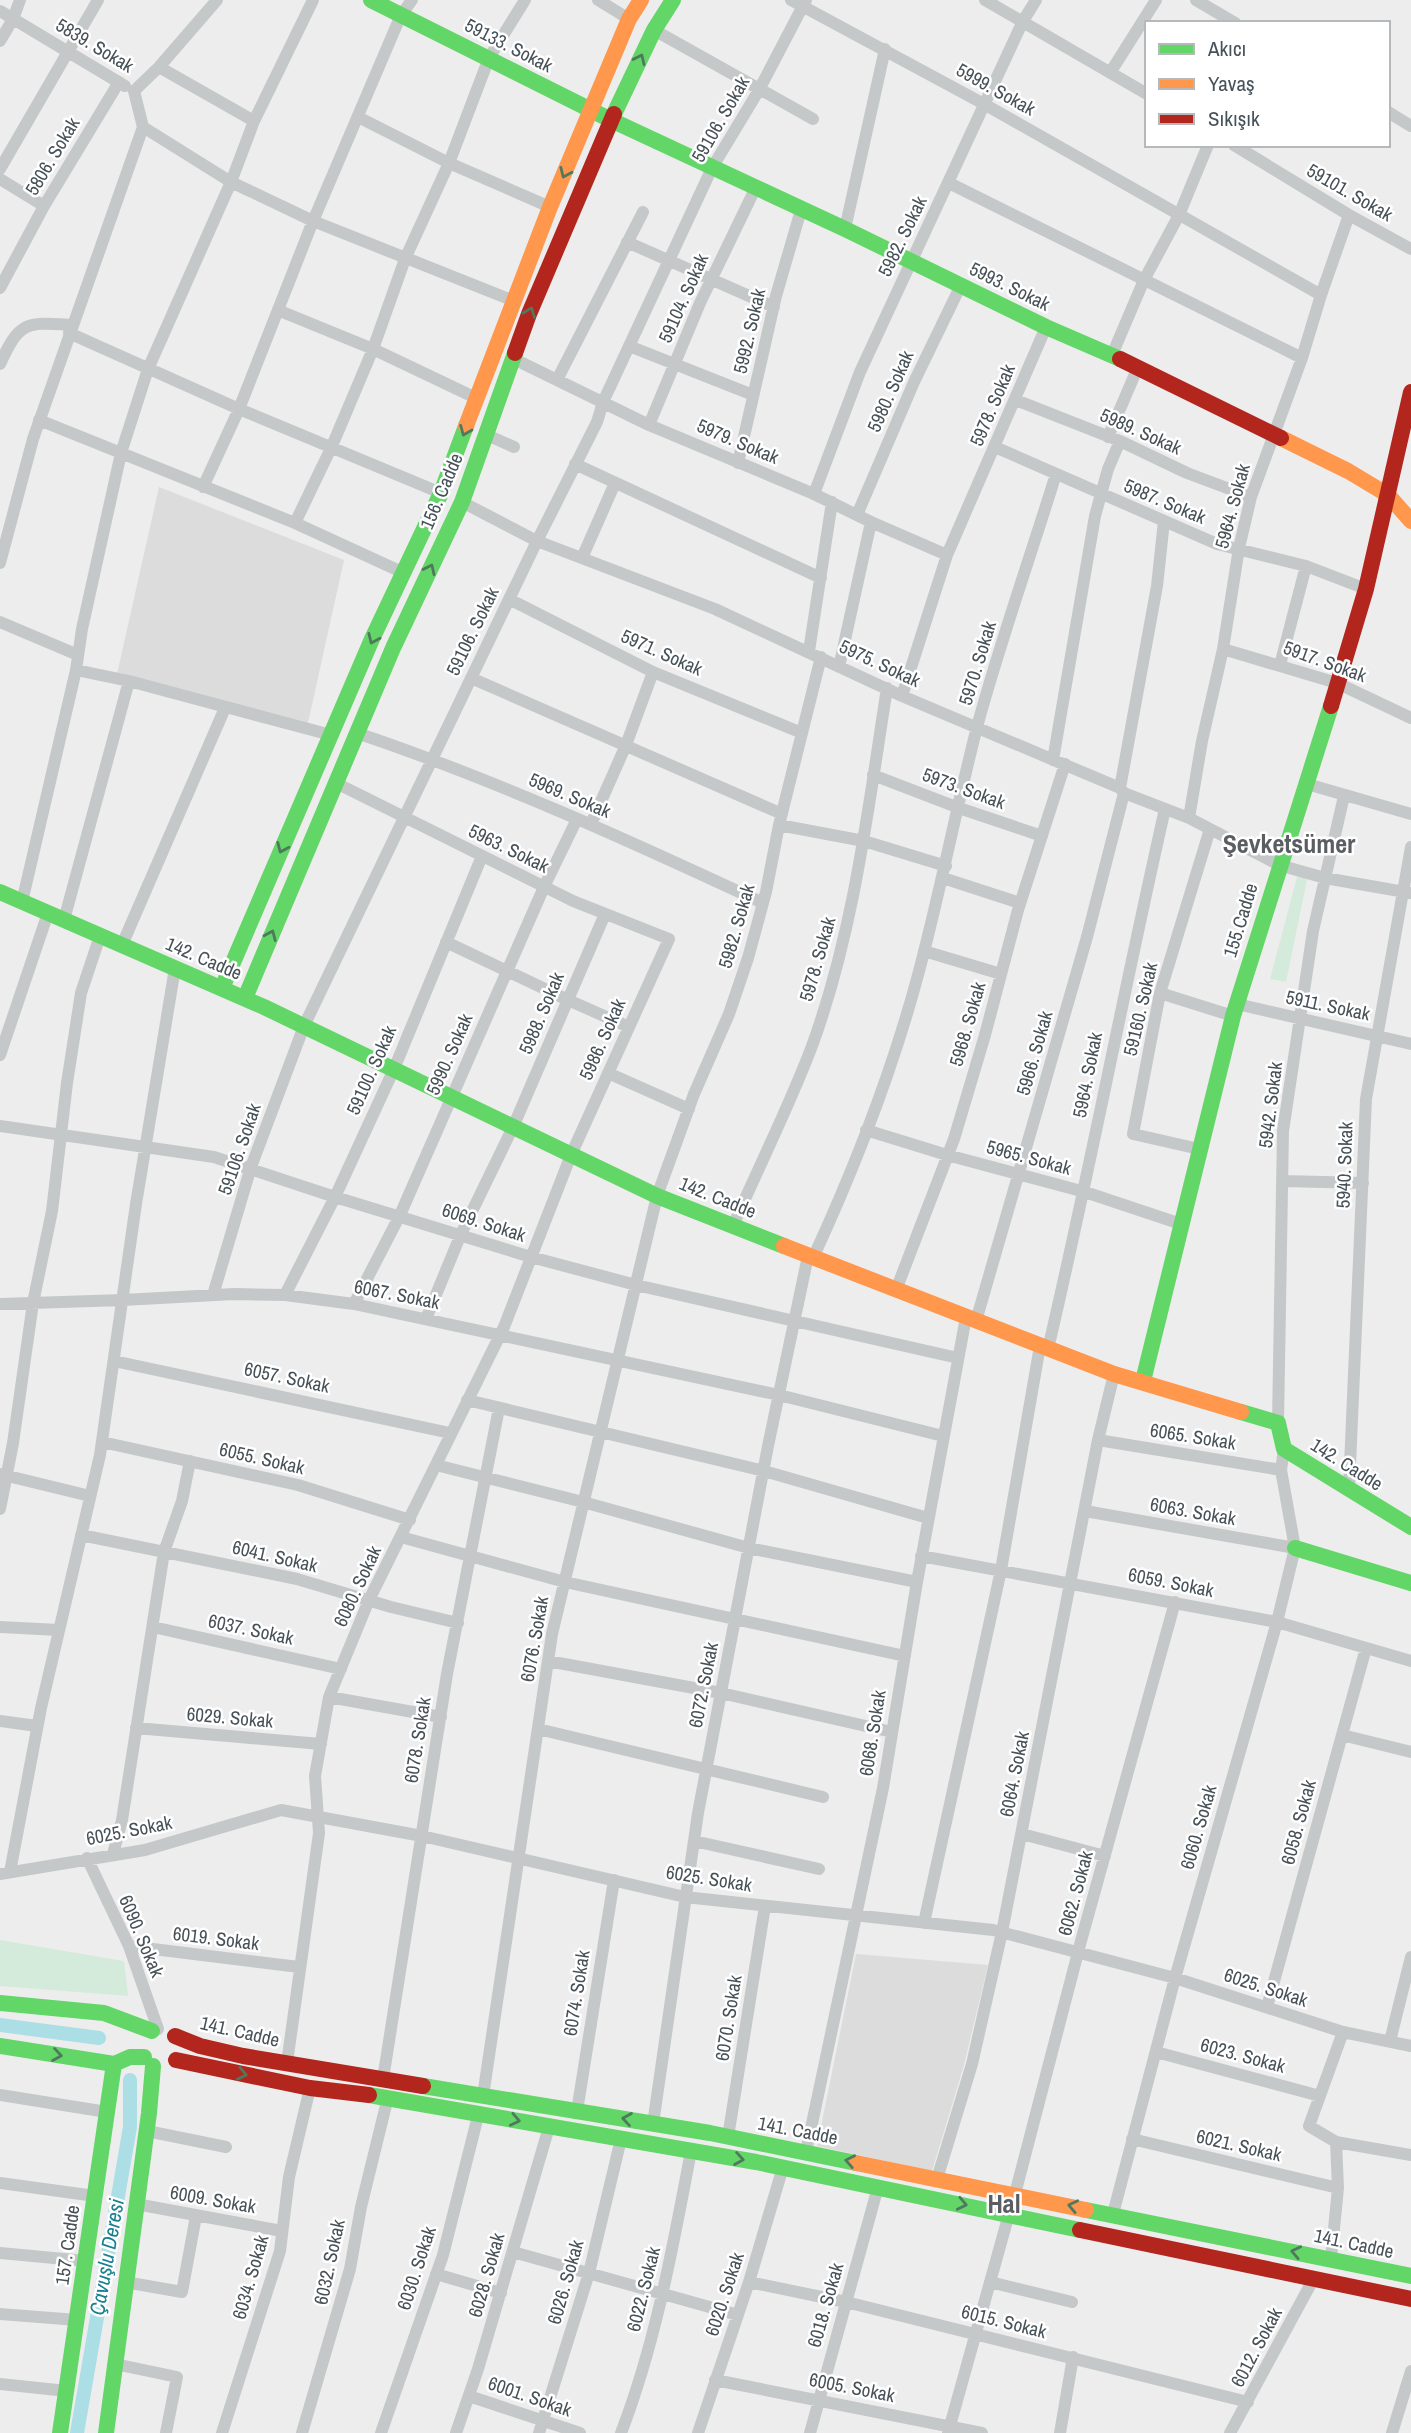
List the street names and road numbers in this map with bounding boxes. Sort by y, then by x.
street label: 5839. Sokak [51,12,139,79]
street label: 59133. Sokak [461,12,558,78]
street label: 5999. Sokak [952,57,1040,121]
street label: 59106. Sokak [685,71,755,167]
street label: 5806. Sokak [19,112,86,200]
street label: 59101. Sokak [1302,157,1398,227]
street label: 5982. Sokak [871,191,933,281]
street label: 59104. Sokak [652,249,714,347]
street label: 5993. Sokak [965,255,1055,317]
street label: 5992. Sokak [727,286,771,376]
street label: 5980. Sokak [861,346,920,436]
street label: 5978. Sokak [963,360,1021,450]
street label: 5989. Sokak [1096,402,1186,461]
street label: 5979. Sokak [693,412,783,470]
street label: 156. Cadde [413,449,469,533]
street label: 5964. Sokak [1208,461,1256,551]
street label: 5987. Sokak [1120,472,1210,530]
street label: 59106. Sokak [439,582,505,680]
street label: 5970. Sokak [952,618,1002,708]
street label: 5971. Sokak [617,623,707,682]
street label: 5975. Sokak [835,633,925,693]
street label: 5917. Sokak [1280,634,1370,688]
street label: 5973. Sokak [919,761,1009,815]
street label: 5969. Sokak [525,766,615,824]
street label: 5963. Sokak [464,817,554,879]
street label: 155.Cadde [1216,880,1264,960]
street label: 5982. Sokak [712,881,760,971]
street label: 5978. Sokak [793,914,841,1004]
street label: 142. Cadde [162,930,246,986]
street label: 59160. Sokak [1117,959,1163,1058]
street label: 5988. Sokak [512,968,570,1058]
street label: 5968. Sokak [943,979,991,1069]
street label: 5911. Sokak [1283,983,1373,1027]
street label: 5986. Sokak [573,994,632,1084]
street label: 5966. Sokak [1010,1008,1058,1098]
street label: 5990. Sokak [420,1009,479,1099]
street label: 59100. Sokak [340,1021,402,1119]
street label: 5964. Sokak [1066,1030,1108,1120]
street label: 5942. Sokak [1252,1060,1288,1150]
street label: 59106. Sokak [211,1100,267,1198]
street label: 5940. Sokak [1329,1121,1359,1209]
street label: 5965. Sokak [984,1133,1074,1181]
street label: 142. Cadde [676,1170,760,1224]
street label: 6069. Sokak [439,1196,529,1248]
street label: 6067. Sokak [352,1273,442,1315]
street label: 6057. Sokak [242,1355,332,1399]
street label: 6065. Sokak [1148,1416,1238,1456]
street label: 142. Cadde [1306,1432,1388,1496]
street label: 6055. Sokak [217,1436,307,1480]
street label: 6063. Sokak [1148,1491,1238,1531]
street label: 6041. Sokak [230,1534,320,1578]
street label: 6080. Sokak [327,1541,387,1631]
street label: 6059. Sokak [1126,1561,1216,1603]
street label: 6076. Sokak [514,1594,554,1684]
street label: 6037. Sokak [206,1607,296,1651]
street label: 6072. Sokak [682,1640,724,1730]
street label: 6068. Sokak [852,1688,892,1778]
street label: 6078. Sokak [397,1695,437,1785]
street label: 6029. Sokak [186,1700,274,1734]
street label: 6064. Sokak [993,1729,1035,1819]
street label: 6058. Sokak [1274,1777,1322,1867]
street label: 6060. Sokak [1174,1782,1222,1872]
street label: 6025. Sokak [84,1809,174,1851]
street label: 6062. Sokak [1051,1848,1099,1938]
street label: 6025. Sokak [664,1858,754,1898]
street label: 6090. Sokak [113,1891,171,1981]
street label: 6019. Sokak [171,1920,261,1956]
street label: 6074. Sokak [556,1948,596,2038]
street label: 6025. Sokak [1221,1961,1311,2013]
street label: 6070. Sokak [708,1973,748,2063]
street label: 141. Cadde [198,2009,282,2053]
street label: 6023. Sokak [1198,2031,1288,2079]
street label: 141. Cadde [756,2110,840,2150]
street label: 6021. Sokak [1194,2123,1284,2167]
street label: 6009. Sokak [168,2179,258,2219]
street label: 157. Cadde [49,2203,85,2287]
street label: 6032. Sokak [307,2217,351,2307]
street label: 141. Cadde [1312,2222,1396,2264]
street label: 6030. Sokak [390,2223,442,2313]
street label: 6028. Sokak [462,2230,510,2320]
street label: 6034. Sokak [226,2232,274,2322]
street label: 6026. Sokak [541,2237,589,2327]
street label: 6022. Sokak [620,2244,666,2334]
street label: 6020. Sokak [698,2249,750,2339]
street label: 6018. Sokak [801,2260,849,2350]
street label: 6015. Sokak [959,2298,1049,2344]
street label: 6012. Sokak [1224,2302,1288,2391]
street label: 6005. Sokak [807,2366,897,2408]
street label: 6001. Sokak [485,2370,575,2422]

